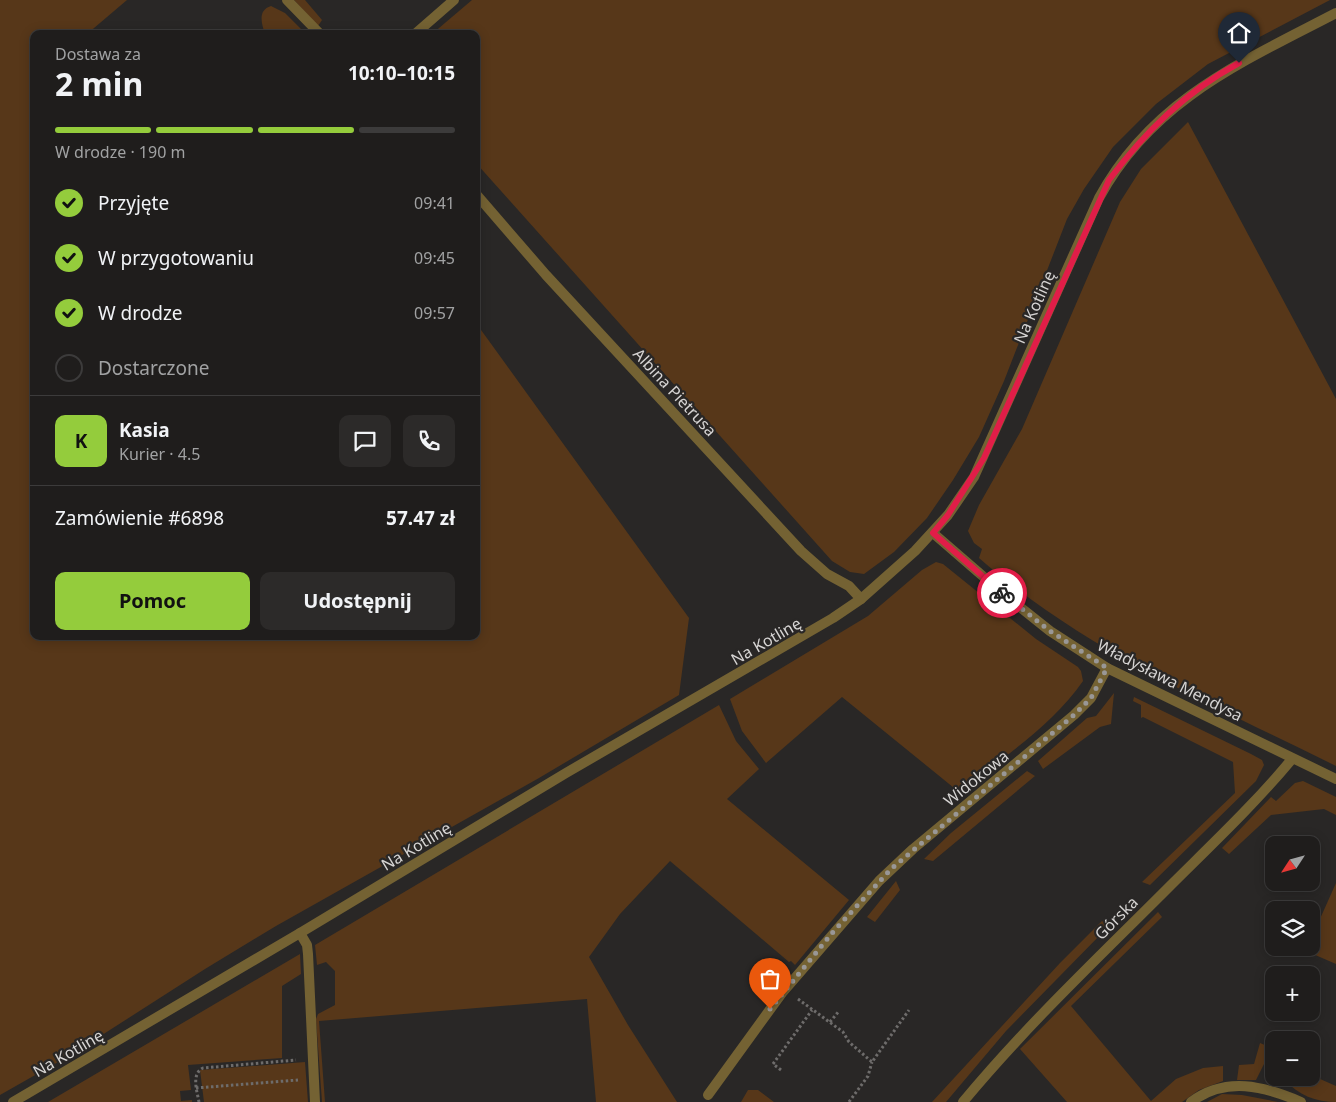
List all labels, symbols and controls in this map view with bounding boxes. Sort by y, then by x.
pin [1218,12,1260,63]
icon: home [1225,19,1253,47]
text: Dostawa za [55,43,141,65]
text: 10:10–10:15 [348,60,455,86]
text: 2 min [55,62,143,105]
text: W drodze · 190 m [55,141,185,163]
icon: check [55,189,83,217]
text: Przyjęte [98,190,169,216]
text: 09:41 [414,192,455,214]
icon: check [55,244,83,272]
text: W przygotowaniu [98,245,254,271]
text: 09:45 [414,247,455,269]
street label: Na Kotlinę [1008,267,1060,347]
icon: check [55,299,83,327]
text: W drodze [98,300,183,326]
text: 09:57 [414,302,455,324]
street label: Albina Pietrusa [628,343,722,441]
text: Dostarczone [98,355,209,381]
button: chat [339,415,391,467]
button: phone [403,415,455,467]
text: Kasia [119,417,170,443]
text: K [75,428,87,454]
text: Kurier · 4.5 [119,443,200,465]
text: Zamówienie #6898 [55,505,224,531]
text: 57.47 zł [386,505,455,531]
courier [977,568,1027,618]
button: Pomoc [55,572,250,630]
button: Udostępnij [260,572,455,630]
icon: bike [988,579,1016,607]
street label: Na Kotlinę [727,612,805,670]
street label: Władysława Mendysa [1093,634,1247,726]
street label: Widokowa [939,745,1013,811]
street label: Na Kotlinę [377,817,455,875]
north arrow [1265,836,1320,891]
map controls [1265,836,1320,1086]
street label: Górska [1089,891,1143,945]
button: layers [1265,901,1320,956]
pin [749,958,791,1009]
icon: bag [756,965,784,993]
button: + [1265,966,1320,1021]
street label: Na Kotlinę [29,1024,107,1082]
button: − [1265,1031,1320,1086]

